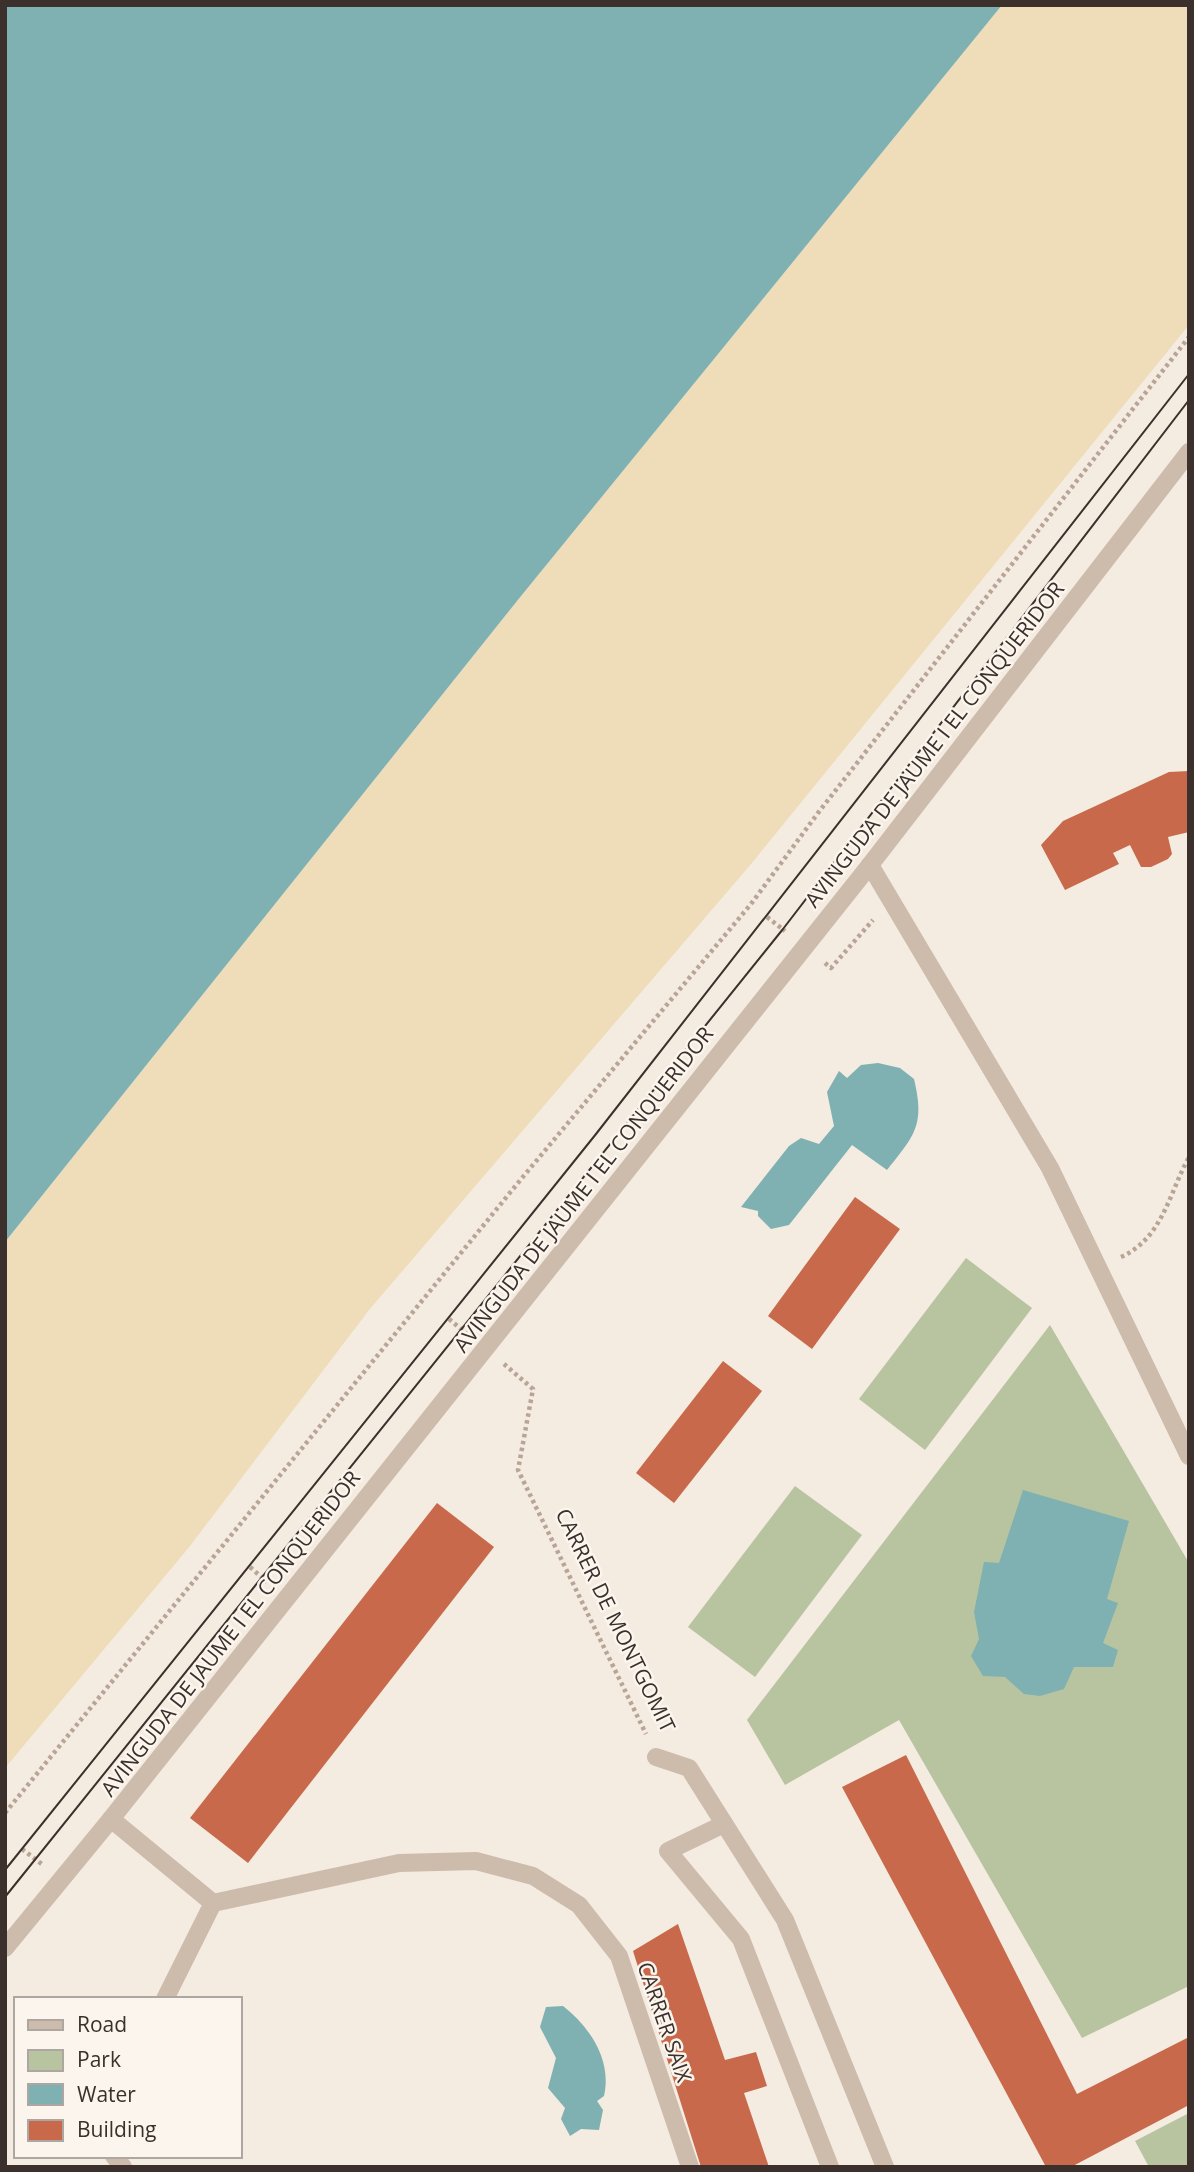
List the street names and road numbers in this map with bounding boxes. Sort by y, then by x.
street label: AVINGUDA DE JAUME I EL CONQUERIDOR [798,575,1070,913]
street label: AVINGUDA DE JAUME I EL CONQUERIDOR [447,1020,719,1358]
street label: AVINGUDA DE JAUME I EL CONQUERIDOR [94,1464,366,1802]
street label: CARRER DE MONTGOMIT [550,1504,683,1737]
street label: CARRER SAIX [631,1958,699,2087]

